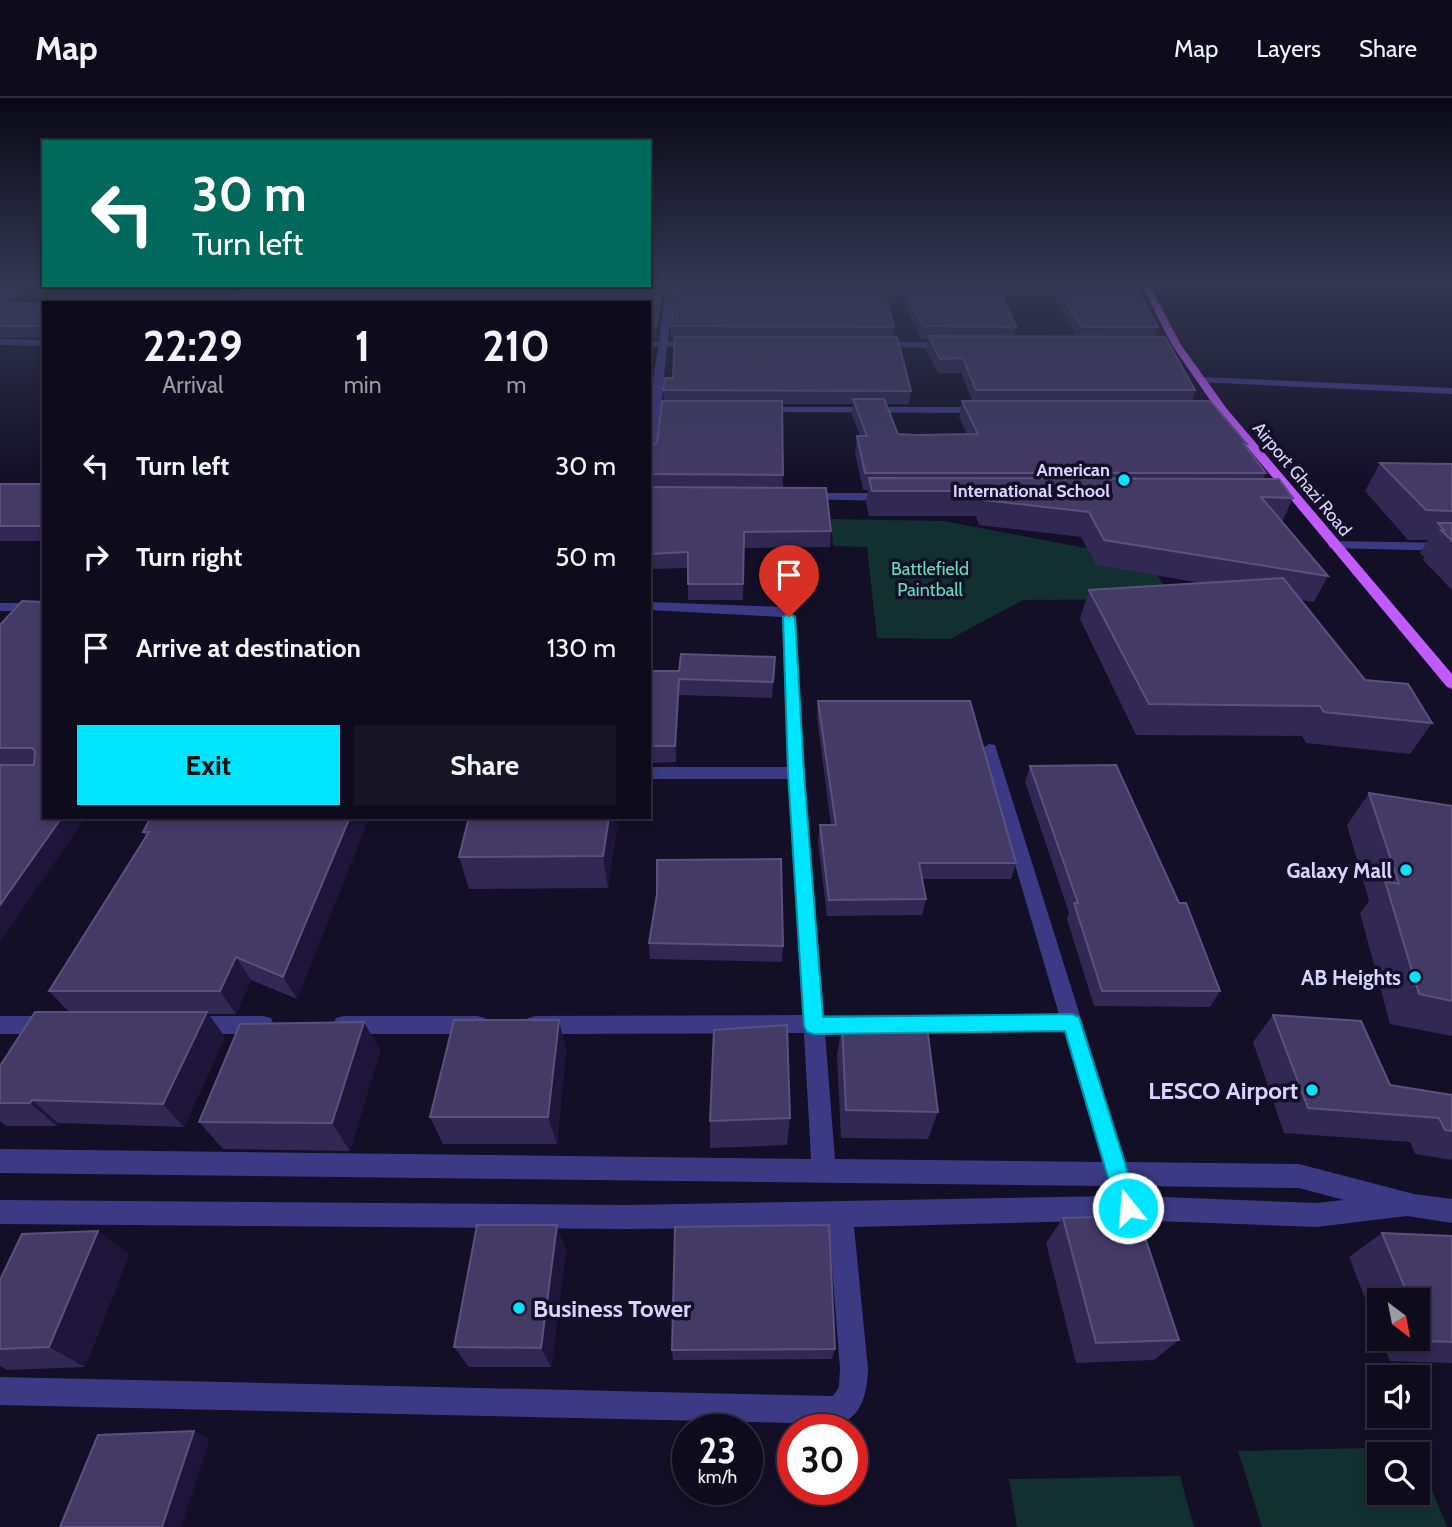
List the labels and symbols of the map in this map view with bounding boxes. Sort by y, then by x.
street label: Airport Ghazi Road [1248,418,1356,540]
place label: American International School [953,459,1110,502]
marker: American International School [1116,472,1132,488]
pin [759,545,819,617]
park label: Battlefield Paintball [891,558,969,601]
place label: Galaxy Mall [1286,858,1392,883]
marker: Galaxy Mall [1398,862,1414,878]
place label: AB Heights [1301,965,1401,990]
marker: AB Heights [1407,969,1423,985]
place label: LESCO Airport [1148,1076,1298,1105]
marker: LESCO Airport [1304,1082,1320,1098]
position arrow [1091,1171,1165,1245]
north arrow [1367,1288,1430,1351]
place label: Business Tower [533,1294,691,1323]
marker: Business Tower [511,1300,527,1316]
speed limit sign: 30 [777,1414,868,1505]

